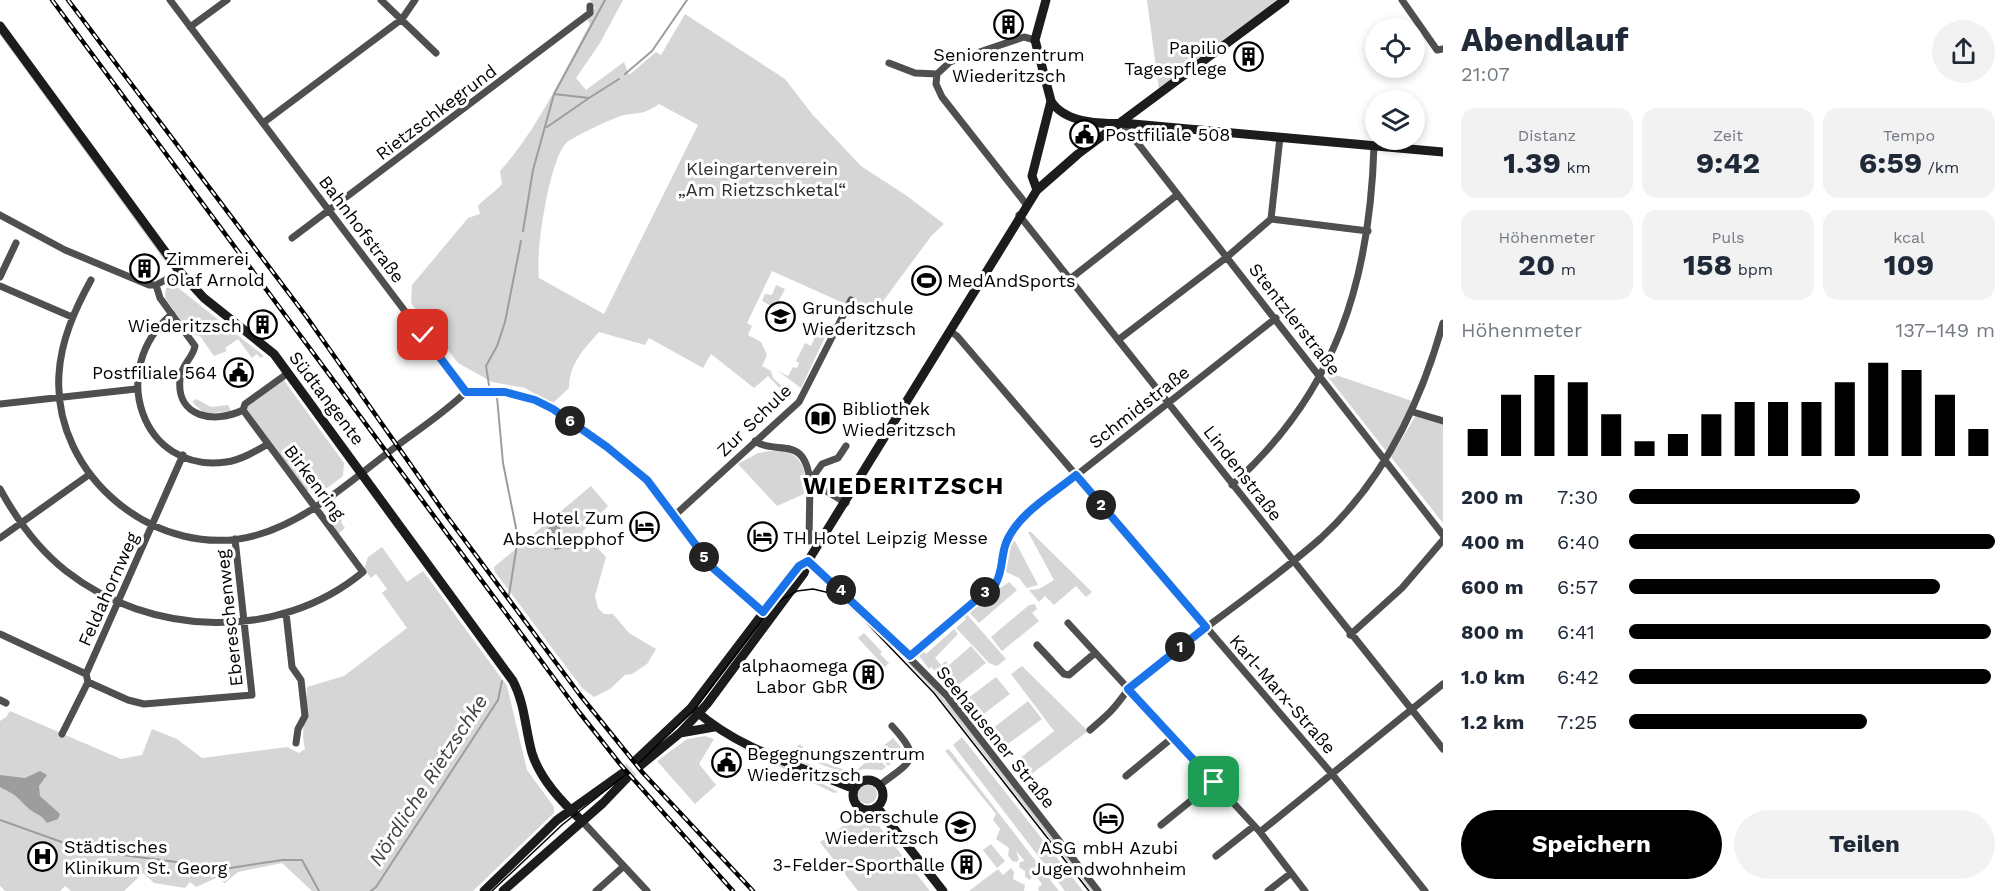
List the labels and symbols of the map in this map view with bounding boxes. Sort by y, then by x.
building icon: Seniorenzentrum Wiederitzsch [993,9,1025,41]
place label: Papilio Tagespflege [1124,37,1227,79]
building icon: Papilio Tagespflege [1232,41,1264,73]
place label: Seniorenzentrum Wiederitzsch [933,44,1085,86]
street label: Rietzschkegrund [372,60,500,164]
public building icon: Postfiliale 508 [1068,118,1100,150]
place label: Postfiliale 508 [1105,124,1230,145]
park label: Kleingartenverein „Am Rietzschketal“ [678,158,846,200]
street label: Bahnhofstraße [315,171,409,287]
place label: Zimmerei Olaf Arnold [166,248,265,290]
building icon: Zimmerei Olaf Arnold [129,252,161,284]
street label: Stentzlerstraße [1245,259,1345,379]
sports icon: MedAndSports [910,264,942,296]
place label: MedAndSports [947,270,1076,291]
place label: Grundschule Wiederitzsch [802,297,916,339]
school or university icon: Grundschule Wiederitzsch [765,301,797,333]
building icon: Wiederitzsch [247,309,279,341]
pin [397,309,448,360]
place label: Wiederitzsch [128,315,242,336]
street label: Südtangente [285,347,369,449]
public building icon: Postfiliale 564 [222,356,254,388]
street label: Schmidstraße [1085,361,1193,453]
place label: Postfiliale 564 [92,362,217,383]
street label: Zur Schule [713,379,795,461]
place label: Bibliothek Wiederitzsch [842,398,956,440]
library icon: Bibliothek Wiederitzsch [805,402,837,434]
pin: 6 [555,406,585,436]
street label: Lindenstraße [1199,421,1287,525]
street label: Birkenring [280,440,350,524]
district label: WIEDERITZSCH [803,472,1005,500]
pin: 2 [1086,490,1116,520]
place label: Hotel Zum Abschlepphof [503,507,624,549]
hotel icon: Hotel Zum Abschlepphof [629,511,661,543]
hotel icon: TH Hotel Leipzig Messe [746,521,778,553]
place label: TH Hotel Leipzig Messe [783,527,988,548]
street label: Feldahornweg [74,528,143,649]
pin: 5 [689,542,719,572]
street label: Ebereschenweg [211,548,247,687]
pin: 4 [826,575,856,605]
pin: 3 [970,577,1000,607]
street label: Karl-Marx-Straße [1226,630,1340,758]
pin: 1 [1165,632,1195,662]
place label: alphaomega Labor GbR [742,655,848,697]
building icon: alphaomega Labor GbR [853,659,885,691]
street label: Seehausener Straße [932,662,1060,812]
water label: Nördliche Rietzschke [364,690,492,870]
place label: Begegnungszentrum Wiederitzsch [747,743,925,785]
public building icon: Begegnungszentrum Wiederitzsch [710,747,742,779]
pin [1188,756,1239,807]
hotel icon: ASG mbH Azubi Jugendwohnheim [1093,802,1125,834]
place label: Oberschule Wiederitzsch [825,806,939,848]
school or university icon: Oberschule Wiederitzsch [944,810,976,842]
place label: Städtisches Klinikum St. Georg [64,836,228,878]
place label: ASG mbH Azubi Jugendwohnheim [1032,837,1186,879]
hospital icon: Städtisches Klinikum St. Georg [27,840,59,872]
building icon: 3-Felder-Sporthalle [950,848,982,880]
place label: 3-Felder-Sporthalle [772,854,945,875]

